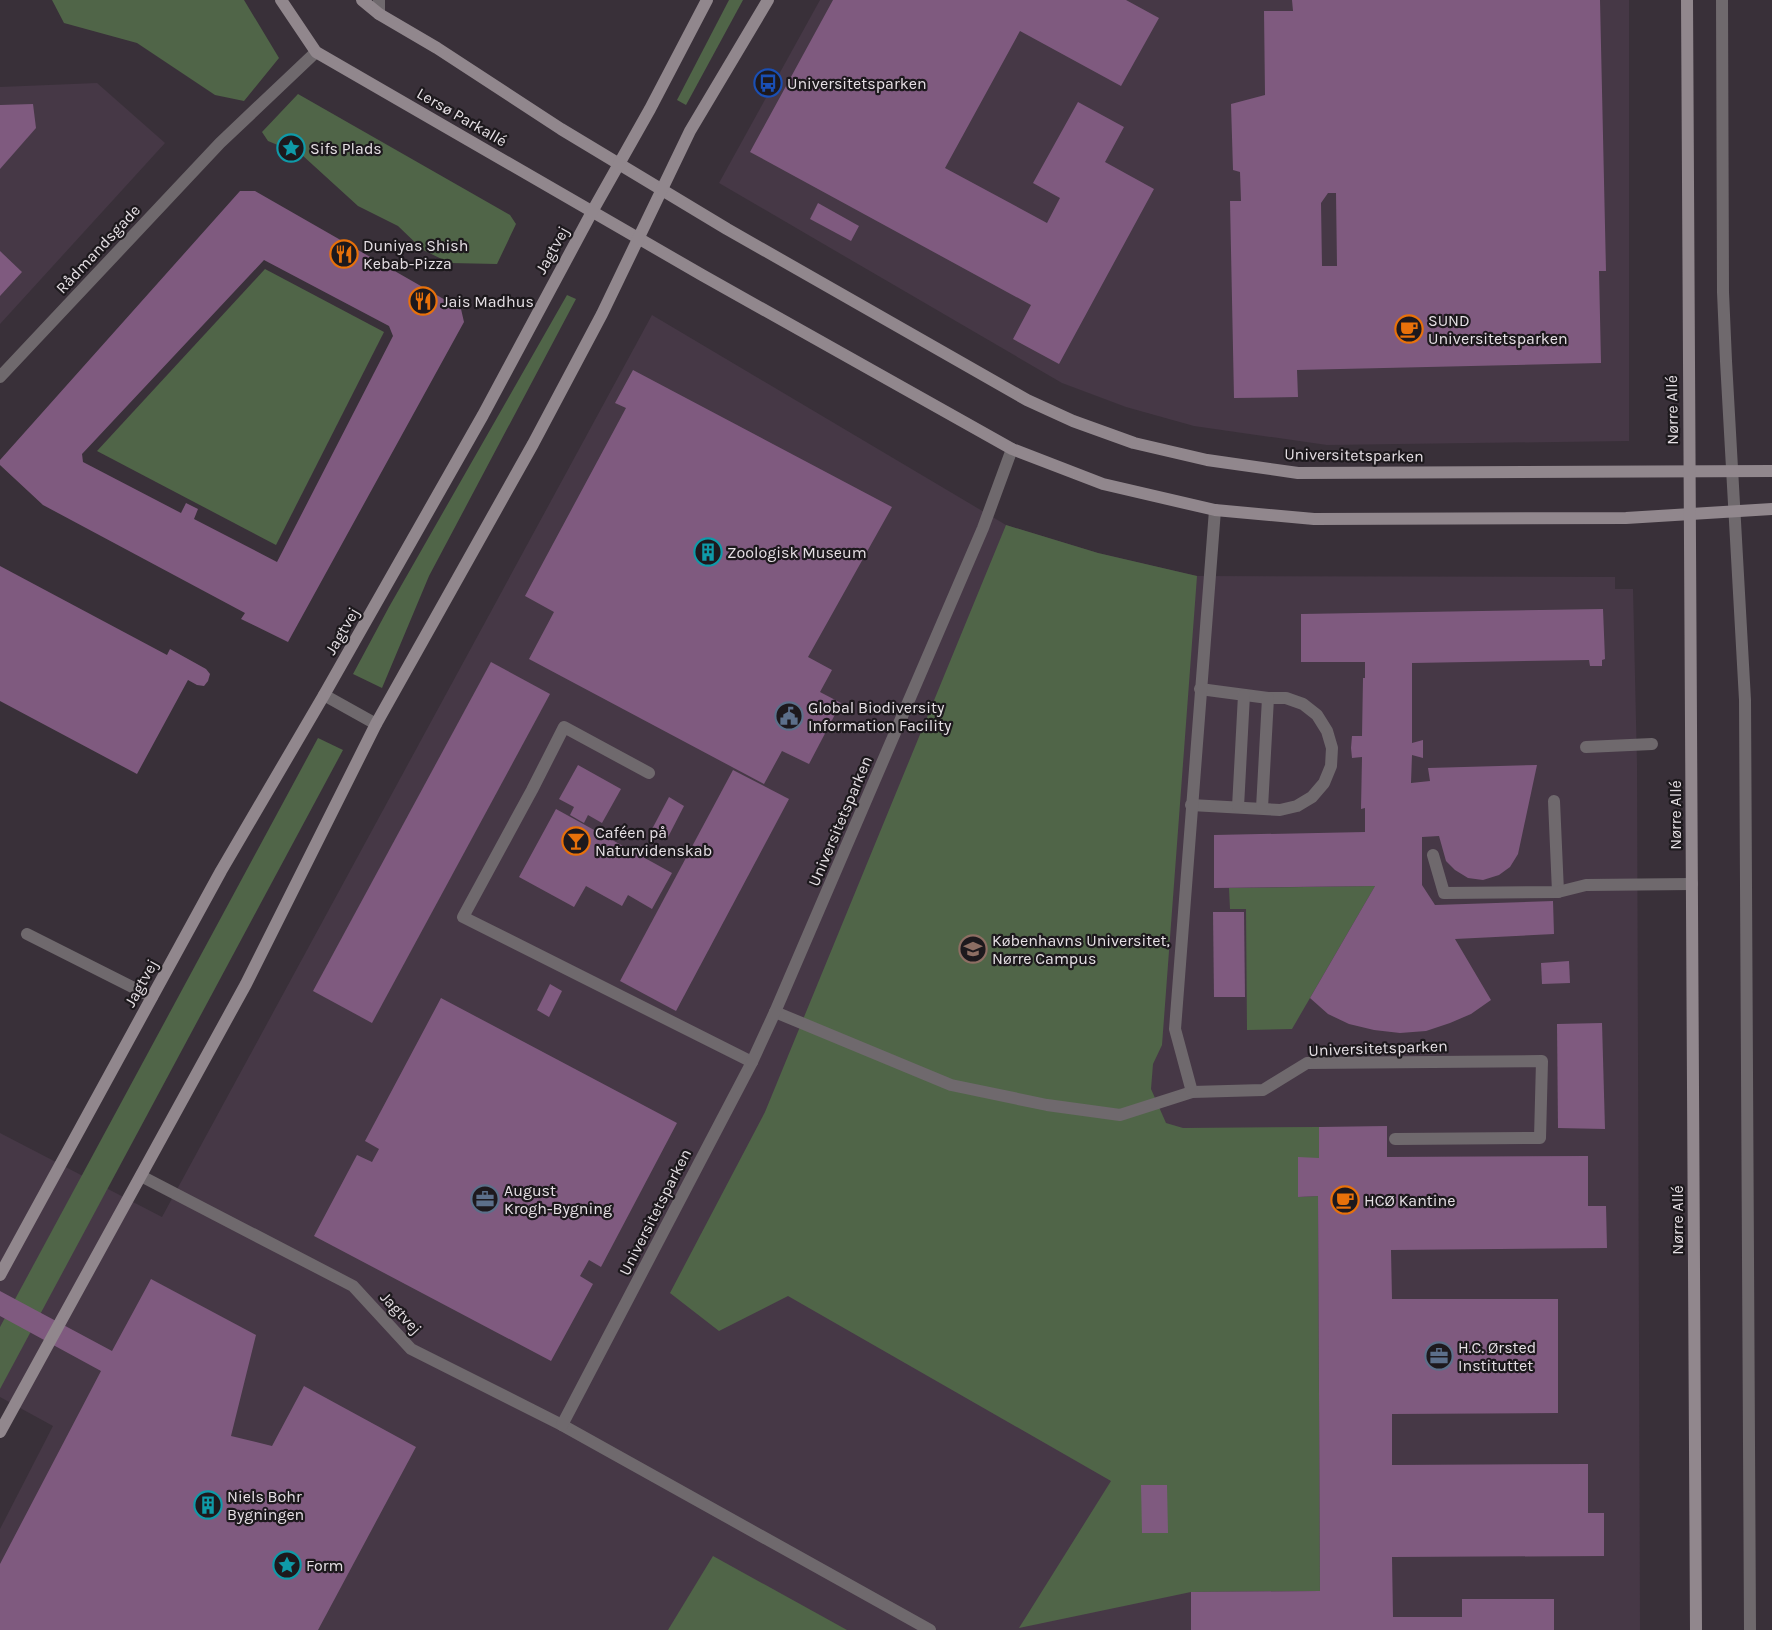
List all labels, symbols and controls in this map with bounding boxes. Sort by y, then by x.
bus stop icon: Universitetsparken [753,68,783,98]
place label: Universitetsparken [787,74,927,93]
street label: Lersø Parkallé [414,84,510,150]
place icon: Sifs Plads [276,133,306,163]
place label: Sifs Plads [310,139,382,158]
street label: Rådmandsgade [52,200,144,298]
street label: Jagtvej [531,223,573,277]
place label: Duniyas Shish Kebab-Pizza [363,236,468,273]
restaurant icon: Duniyas Shish Kebab-Pizza [329,239,359,269]
restaurant icon: Jais Madhus [408,286,438,316]
place label: Jais Madhus [442,292,534,311]
place label: SUND Universitetsparken [1428,311,1568,348]
cafe icon: SUND Universitetsparken [1394,314,1424,344]
street label: Nørre Allé [1662,375,1682,445]
street label: Universitetsparken [1284,444,1424,466]
building icon: Zoologisk Museum [693,537,723,567]
place label: Zoologisk Museum [727,543,867,562]
street label: Jagtvej [321,604,363,658]
place label: Global Biodiversity Information Facility [808,698,952,735]
public building icon: Global Biodiversity Information Facility [774,701,804,731]
street label: Universitetsparken [804,753,876,889]
street label: Nørre Allé [1666,780,1685,850]
place label: Caféen på Naturvidenskab [595,823,712,860]
bar icon: Caféen på Naturvidenskab [561,826,591,856]
place label: Københavns Universitet, Nørre Campus [992,931,1170,968]
school or university icon: Københavns Universitet, Nørre Campus [958,934,988,964]
street label: Jagtvej [120,956,162,1010]
street label: Universitetsparken [1308,1036,1448,1060]
street label: Universitetsparken [615,1146,695,1278]
place label: August Krogh-Bygning [504,1181,612,1218]
office icon: August Krogh-Bygning [470,1184,500,1214]
cafe icon: HCØ Kantine [1330,1185,1360,1215]
street label: Nørre Allé [1668,1185,1687,1255]
place label: HCØ Kantine [1364,1191,1455,1210]
street label: Jagtvej [376,1288,426,1338]
place label: H.C. Ørsted Instituttet [1458,1338,1536,1375]
office icon: H.C. Ørsted Instituttet [1424,1341,1454,1371]
place label: Niels Bohr Bygningen [227,1487,304,1524]
building icon: Niels Bohr Bygningen [193,1490,223,1520]
place icon: Form [272,1550,302,1580]
place label: Form [306,1556,343,1575]

